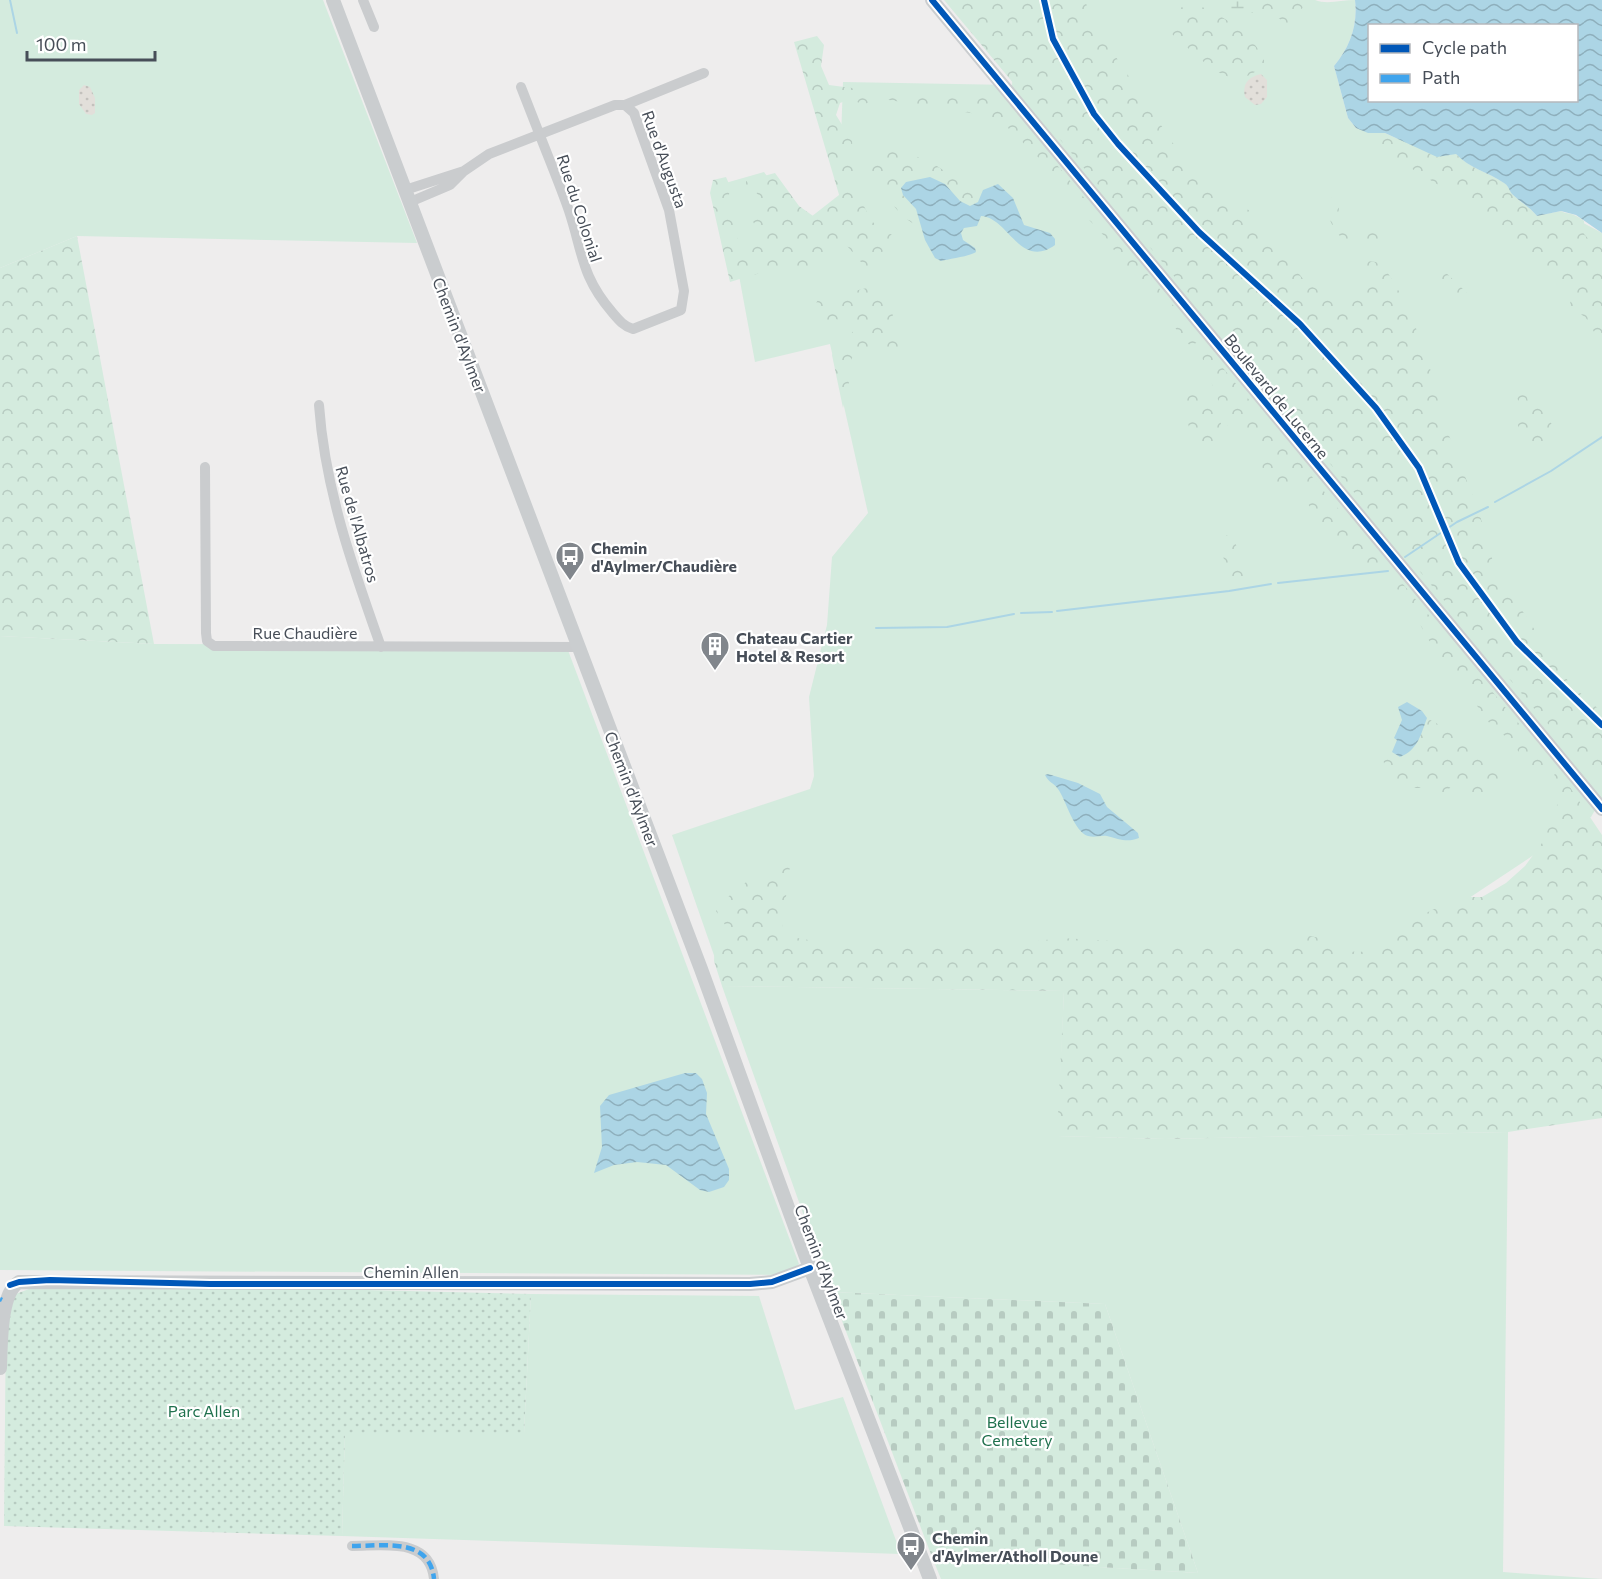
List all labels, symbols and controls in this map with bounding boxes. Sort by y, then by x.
scale bar [27,24,154,62]
legend [1368,24,1578,102]
text: 100 m [36,33,86,55]
text: Cycle path [1422,36,1507,58]
text: Path [1422,66,1460,88]
street label: Rue d'Augusta [639,108,691,210]
street label: Rue du Colonial [554,152,606,264]
street label: Chemin d'Aylmer [429,275,491,396]
street label: Boulevard de Lucerne [1221,330,1333,462]
street label: Rue de l'Albatros [332,463,384,585]
place label: Chemin d'Aylmer/Chaudière [591,538,737,575]
bus stop icon: Chemin d'Aylmer/Chaudière [554,540,586,582]
street label: Rue Chaudière [253,623,357,642]
place label: Chateau Cartier Hotel & Resort [736,628,853,665]
building icon: Chateau Cartier Hotel & Resort [699,630,731,672]
street label: Chemin d'Aylmer [601,729,663,850]
street label: Chemin d'Aylmer [791,1202,853,1323]
street label: Chemin Allen [363,1262,459,1281]
park label: Parc Allen [168,1401,240,1420]
park label: Bellevue Cemetery [981,1412,1053,1449]
place label: Chemin d'Aylmer/Atholl Doune [932,1528,1098,1565]
bus stop icon: Chemin d'Aylmer/Atholl Doune [895,1530,927,1572]

